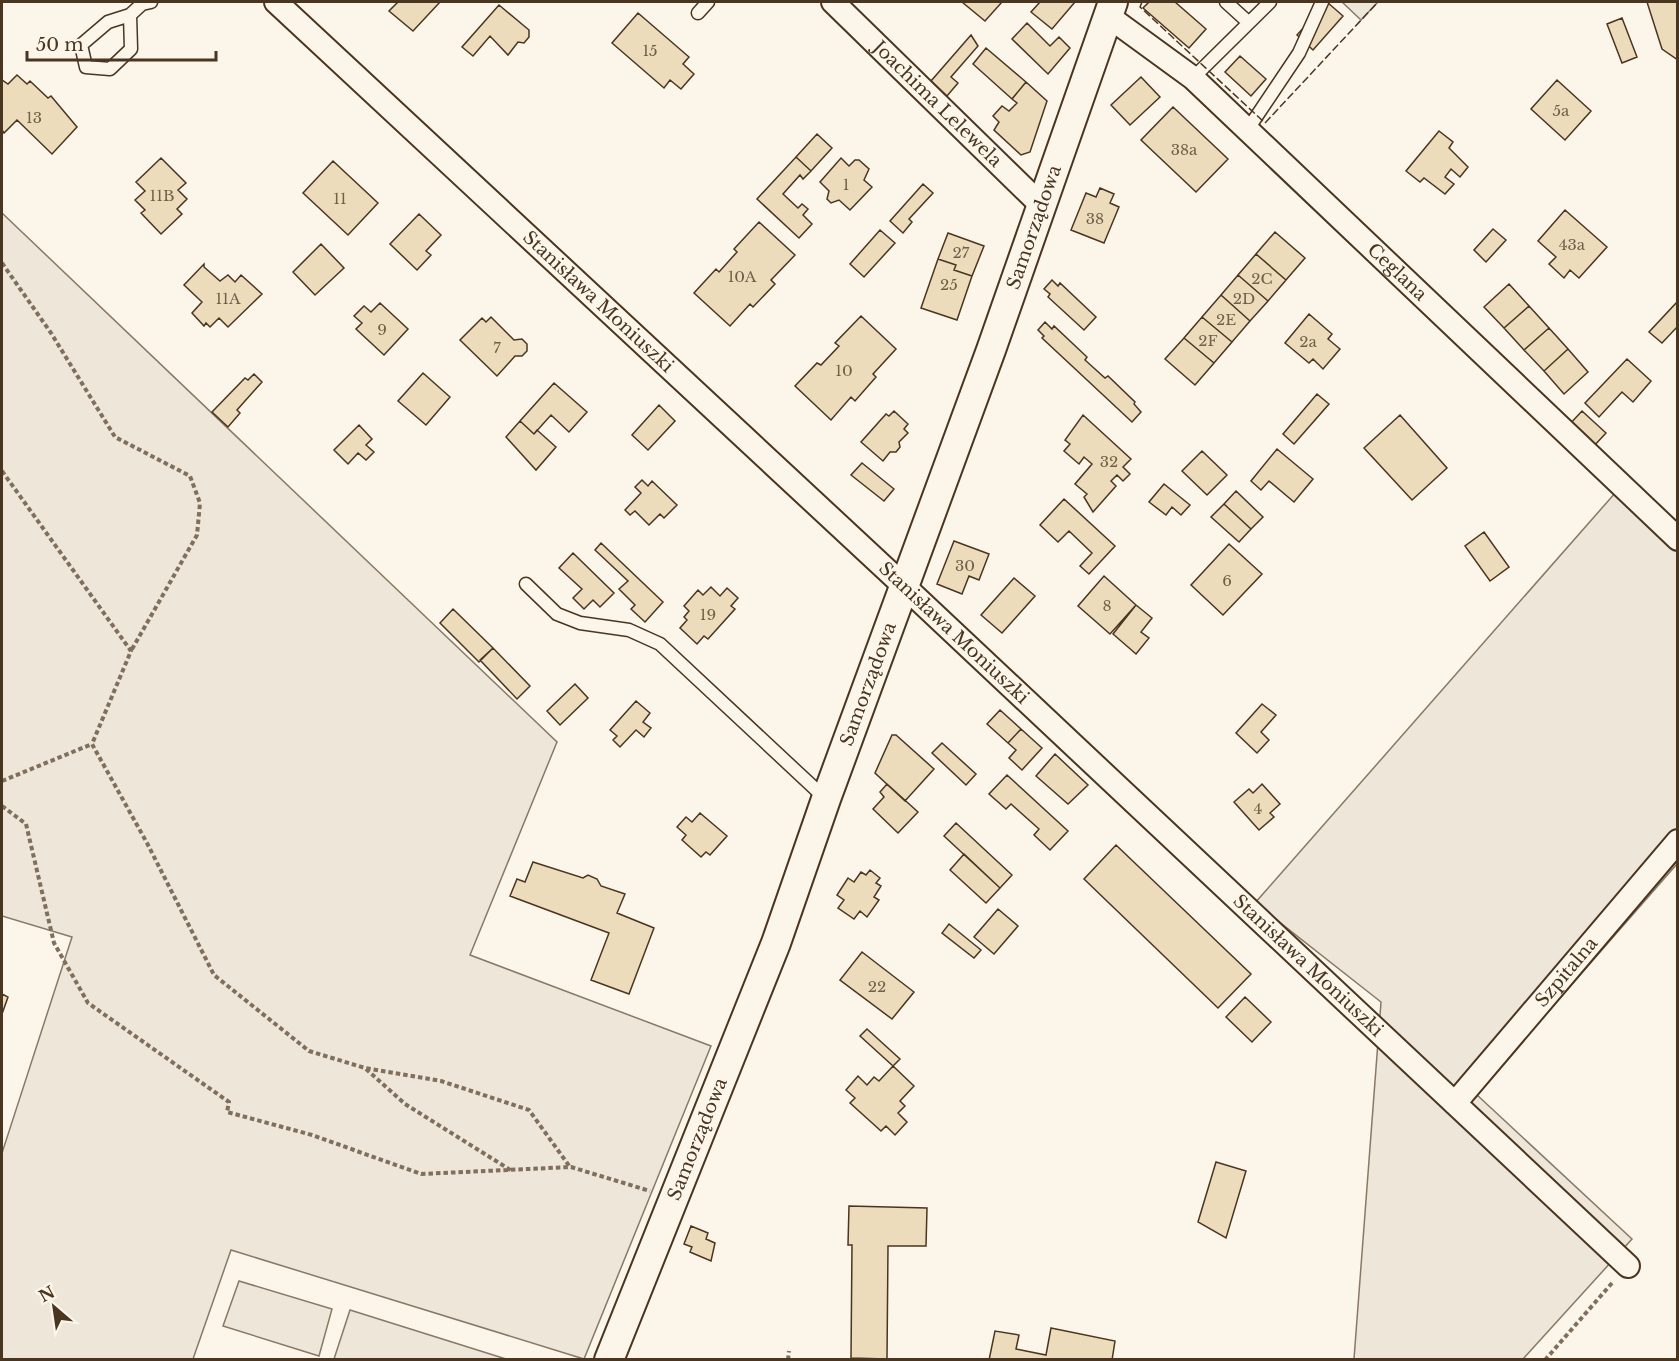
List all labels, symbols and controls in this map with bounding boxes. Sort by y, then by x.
scale bar [27,24,216,62]
text: 50 m [36,34,84,56]
street label: Joachima Lelewela [867,35,1007,172]
house number: 15 [642,41,658,60]
house number: 5a [1553,101,1570,120]
house number: 13 [26,108,42,127]
house number: 38a [1171,140,1198,159]
street label: Samorządowa [1002,162,1066,292]
house number: 1 [843,175,849,194]
house number: 11B [150,186,174,205]
house number: 11 [333,189,347,208]
house number: 38 [1086,209,1104,228]
street label: Stanisława Moniuszki [518,226,678,377]
house number: 43a [1559,235,1586,254]
street label: Ceglana [1363,239,1432,306]
house number: 27 [953,243,970,262]
house number: 10A [728,267,757,286]
house number: 2C [1251,269,1273,288]
house number: 25 [940,275,958,294]
house number: 11A [216,289,241,308]
house number: 2D [1233,289,1255,308]
house number: 2E [1216,310,1236,329]
house number: 9 [377,320,387,339]
house number: 2F [1198,331,1218,350]
house number: 2a [1299,332,1317,351]
house number: 7 [493,338,501,357]
house number: 10 [835,361,853,380]
house number: 32 [1100,452,1118,471]
house number: 30 [955,556,975,575]
street label: Stanisława Moniuszki [874,557,1033,709]
house number: 6 [1222,571,1232,590]
house number: 8 [1102,596,1112,615]
house number: 19 [700,605,716,624]
street label: Samorządowa [835,619,901,749]
house number: 4 [1254,799,1262,818]
street label: Stanisława Moniuszki [1229,890,1388,1041]
street label: Szpitalna [1531,933,1602,1011]
house number: 22 [868,977,886,996]
street label: Samorządowa [663,1075,732,1204]
north arrow [24,1277,84,1337]
text: N [35,1281,58,1306]

